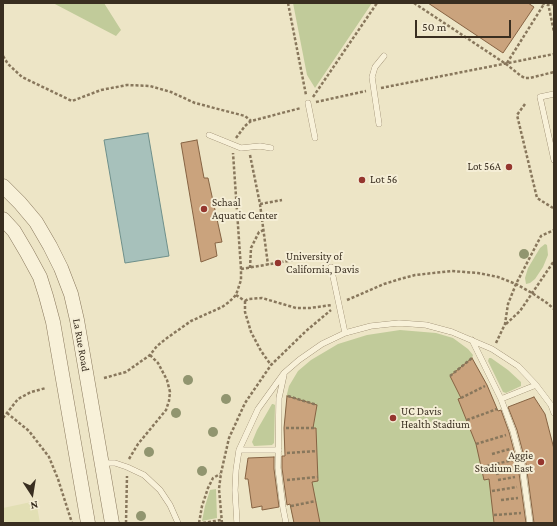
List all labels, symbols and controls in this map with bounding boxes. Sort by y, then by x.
scale bar [417,12,513,38]
text: 50 m [422,20,446,34]
place label: Lot 56A [467,160,501,174]
marker: Lot 56A [504,162,514,172]
place label: Lot 56 [370,173,397,187]
marker: Lot 56 [357,175,367,185]
place label: Schaal Aquatic Center [212,196,277,222]
marker: Schaal Aquatic Center [199,204,209,214]
place label: University of California, Davis [286,250,359,276]
marker: University of California, Davis [273,258,283,268]
street label: La Rue Road [70,317,92,373]
place label: UC Davis Health Stadium [401,405,470,431]
marker: UC Davis Health Stadium [388,413,398,423]
place label: Aggie Stadium East [475,449,533,475]
marker: Aggie Stadium East [536,457,546,467]
north arrow [12,474,52,514]
text: N [30,499,39,512]

